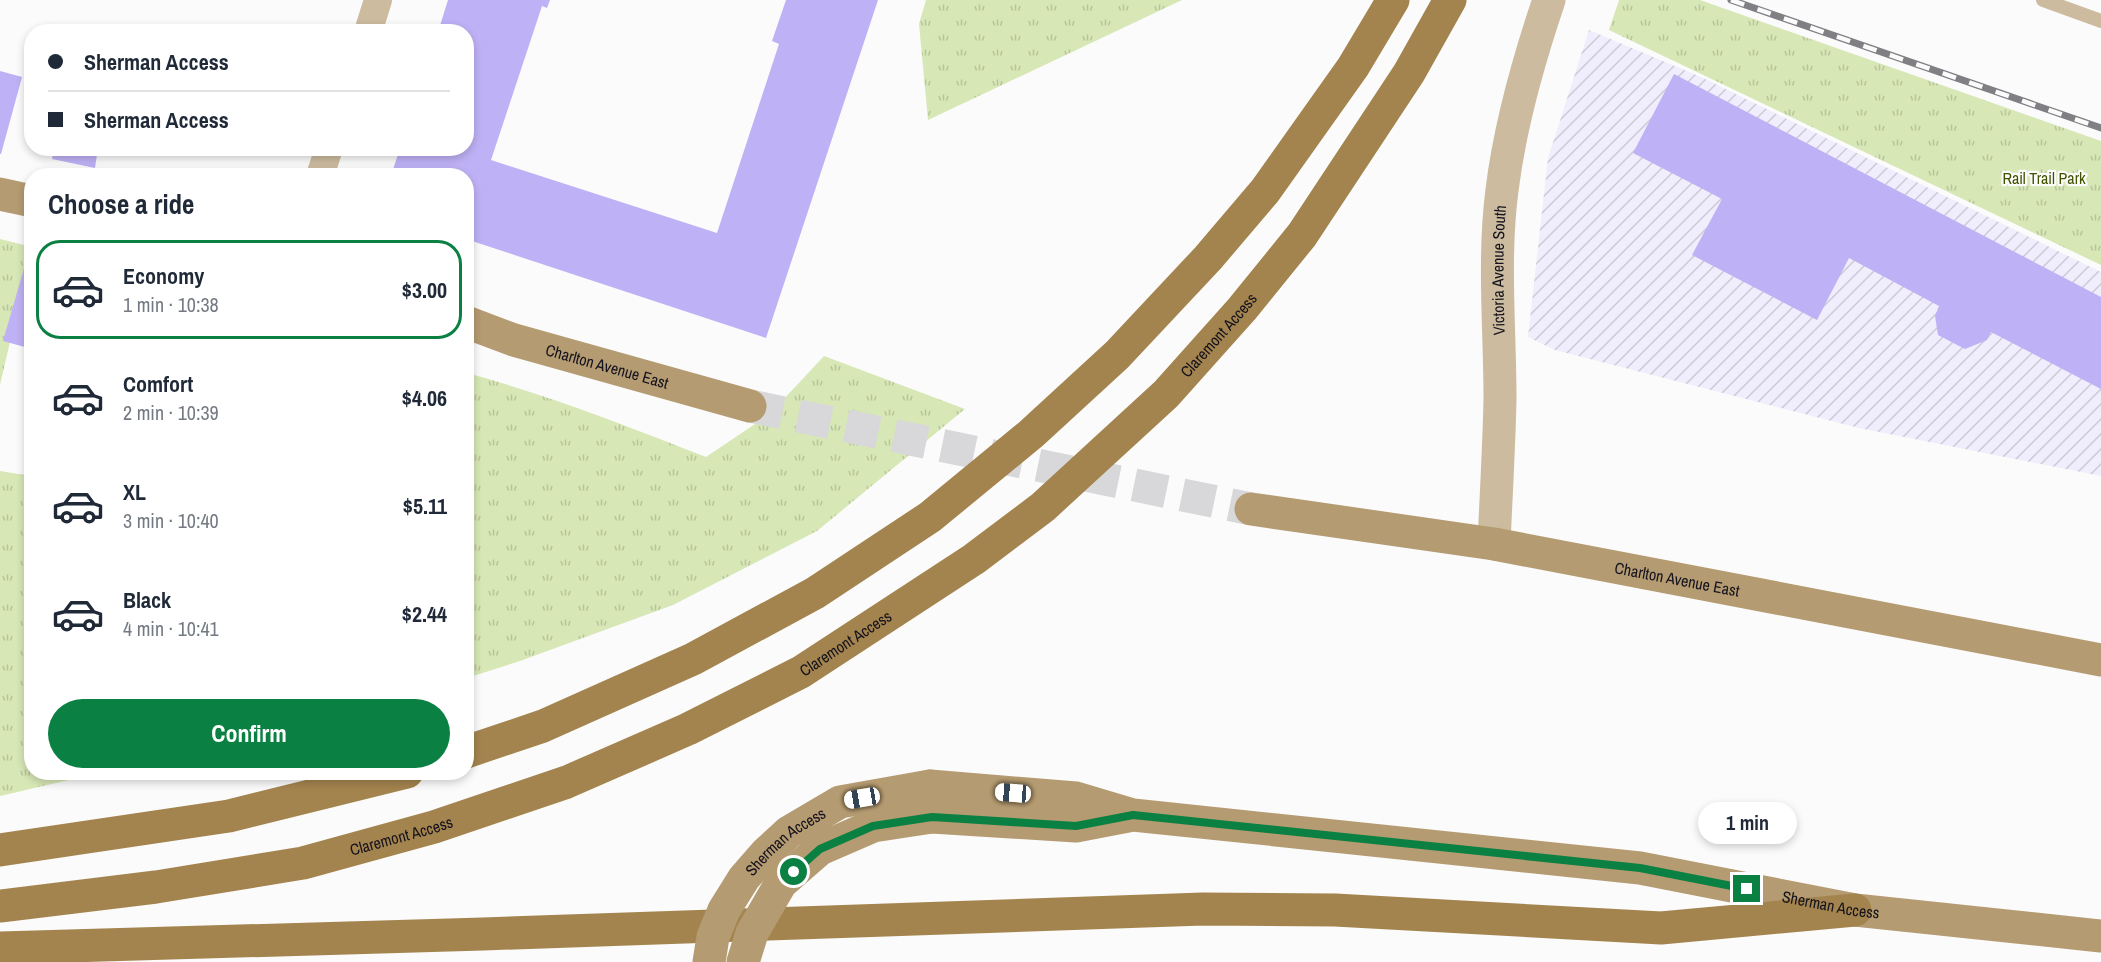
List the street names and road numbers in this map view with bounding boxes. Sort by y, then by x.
street label: Victoria Avenue South [1486,204,1511,336]
street label: Claremont Access [1175,288,1262,382]
street label: Charlton Avenue East [543,338,672,394]
street label: Charlton Avenue East [1613,556,1742,602]
street label: Claremont Access [795,605,896,681]
street label: Sherman Access [740,802,830,880]
street label: Claremont Access [347,811,455,861]
street label: Sherman Access [1780,885,1880,924]

